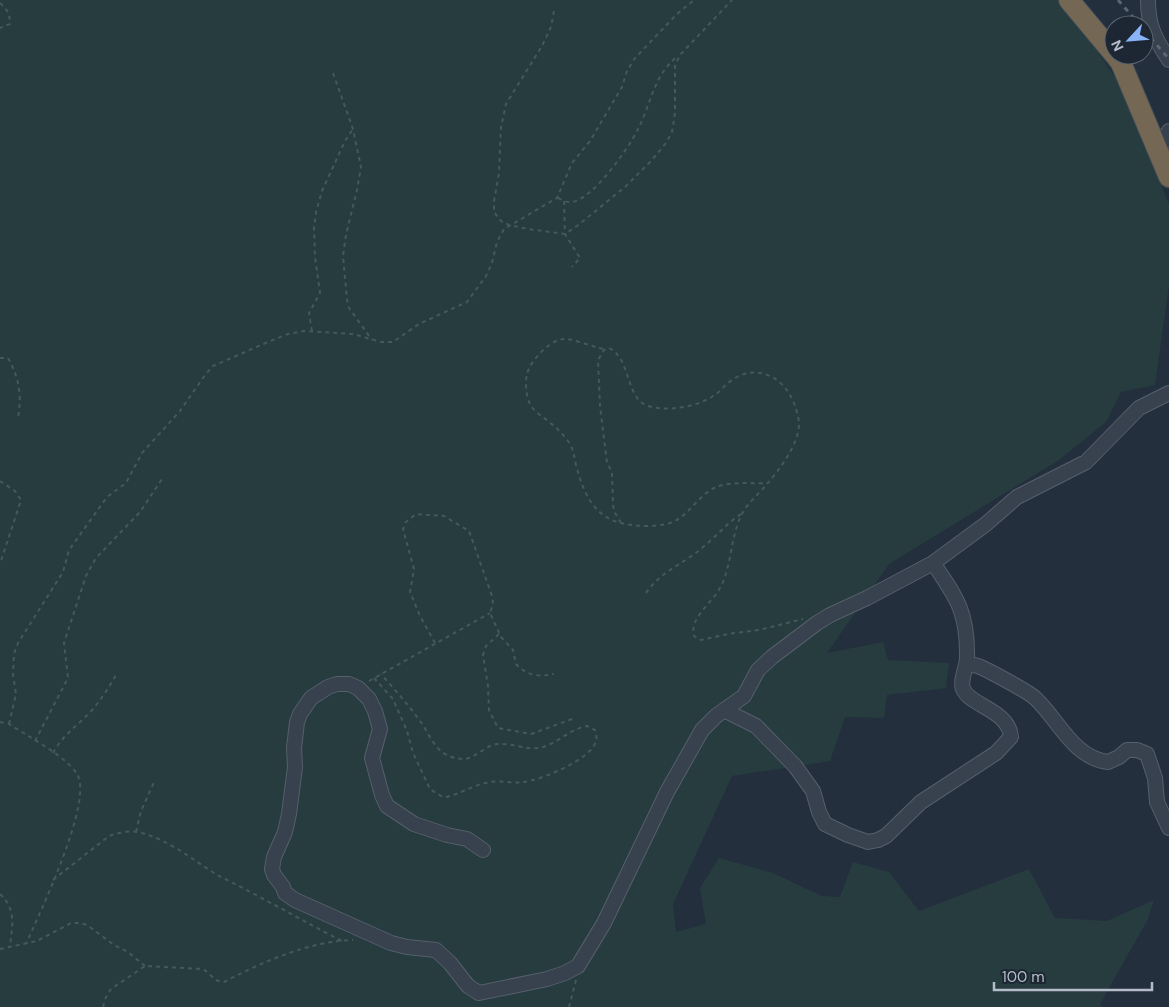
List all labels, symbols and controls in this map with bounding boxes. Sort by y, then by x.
north arrow [1104,15,1154,65]
text: N [1107,37,1128,54]
scale bar [994,960,1152,992]
text: 100 m [1002,967,1045,987]

